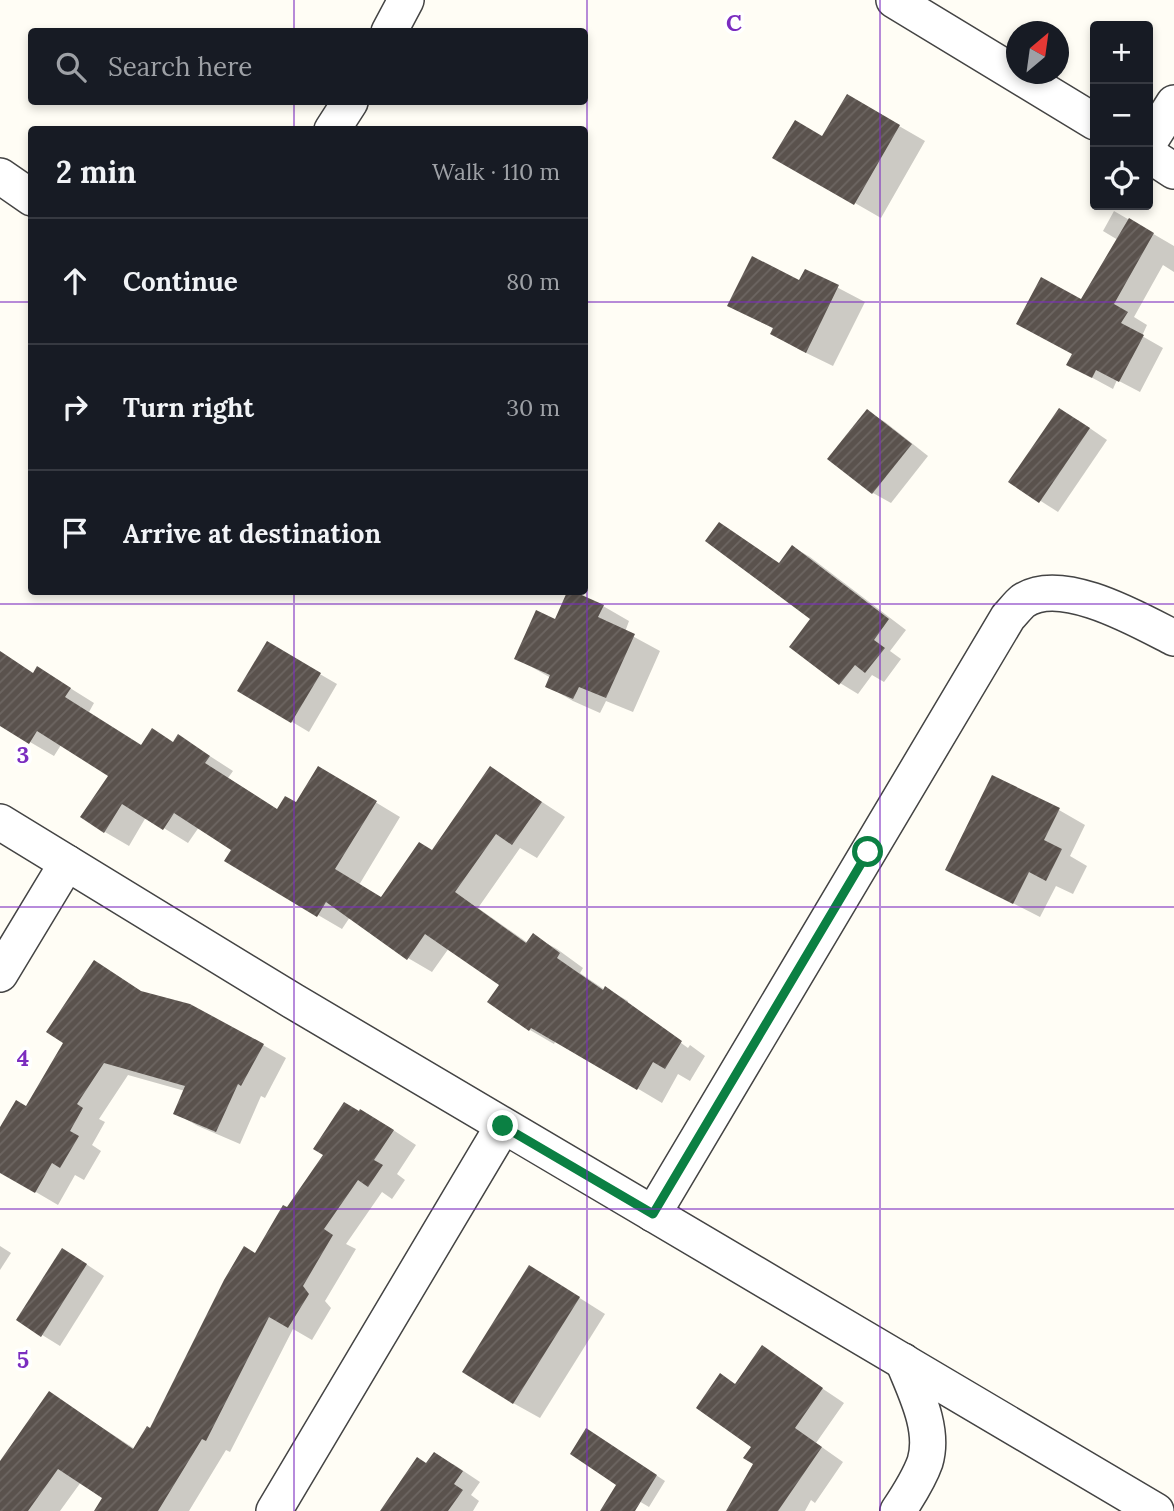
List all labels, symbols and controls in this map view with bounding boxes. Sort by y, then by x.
text: C [726,8,742,37]
north arrow [1006,21,1069,84]
map controls [1090,21,1153,210]
button: + [1090,21,1153,84]
search box [28,28,588,105]
icon: search [52,48,90,86]
text: Search here [108,50,252,83]
button: − [1090,84,1153,147]
button: locate [1090,147,1153,210]
text: 2 min [56,153,136,191]
text: Walk · 110 m [432,157,560,186]
icon: ahead [56,262,94,300]
text: Continue [123,265,238,298]
text: 80 m [506,267,560,296]
icon: right [56,388,94,426]
text: Turn right [123,391,254,424]
text: 30 m [506,393,560,422]
icon: arrive [56,514,94,552]
text: Arrive at destination [123,517,381,550]
text: 3 [17,740,29,769]
route start [852,836,883,867]
text: 4 [17,1043,29,1072]
route end [487,1110,518,1141]
text: 5 [17,1345,29,1374]

